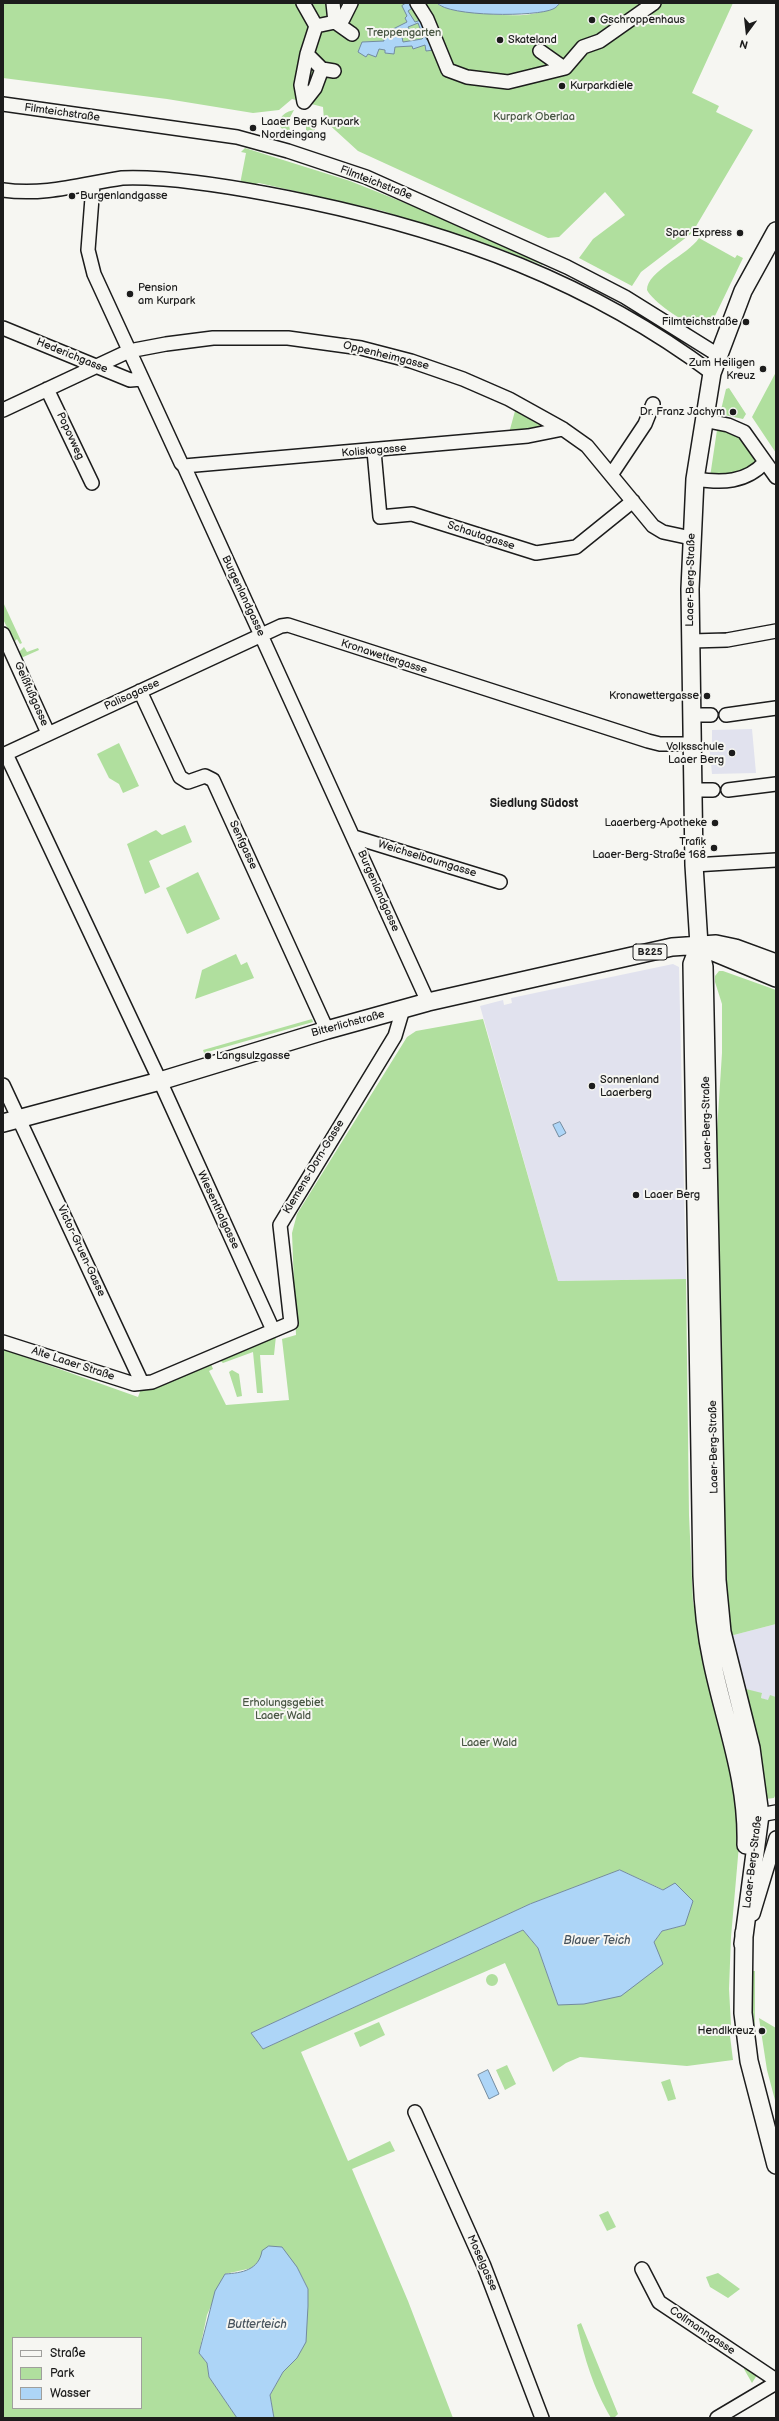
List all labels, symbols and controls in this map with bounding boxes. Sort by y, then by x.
north arrow [727,12,767,52]
place label: Gschroppenhaus [600,13,685,27]
marker: Gschroppenhaus [587,15,597,25]
park label: Treppengarten [367,26,441,40]
place label: Skateland [508,33,557,47]
marker: Skateland [495,35,505,45]
text: N [738,37,749,51]
place label: Kurparkdiele [570,79,633,93]
marker: Kurparkdiele [557,81,567,91]
street label: Filmteichstraße [23,101,101,125]
park label: Kurpark Oberlaa [493,110,575,124]
place label: Laaer Berg Kurpark Nordeingang [261,115,359,141]
marker: Laaer Berg Kurpark Nordeingang [248,123,258,133]
street label: Filmteichstraße [338,163,414,203]
place label: Burgenlandgasse [80,189,168,203]
marker: Burgenlandgasse [67,191,77,201]
place label: Spar Express [666,226,732,240]
marker: Spar Express [735,228,745,238]
place label: Pension am Kurpark [138,281,195,307]
marker: Pension am Kurpark [125,289,135,299]
place label: Filmteichstraße [662,315,738,329]
marker: Filmteichstraße [741,317,751,327]
street label: Hederichgasse [34,336,110,376]
street label: Oppenheimgasse [342,339,430,373]
place label: Zum Heiligen Kreuz [689,356,755,382]
marker: Zum Heiligen Kreuz [758,364,768,374]
place label: Dr. Franz Jachym [640,405,725,419]
marker: Dr. Franz Jachym [728,407,738,417]
street label: Popovweg [53,410,87,462]
street label: Koliskogasse [341,442,407,460]
street label: Schautagasse [446,519,516,553]
street label: Laaer-Berg-Straße [684,533,698,627]
street label: Burgenlandgasse [219,554,267,638]
street label: Kronawettergasse [339,637,429,677]
street label: Geißfußgasse [11,660,51,728]
street label: Palisagasse [102,676,162,714]
place label: Kronawettergasse [609,689,699,703]
marker: Kronawettergasse [702,691,712,701]
place label: Volksschule Laaer Berg [666,740,724,766]
marker: Volksschule Laaer Berg [727,748,737,758]
district label: Siedlung Südost [490,797,578,811]
place label: Laaerberg-Apotheke [604,816,707,830]
street label: Senfgasse [226,818,260,872]
marker: Laaerberg-Apotheke [710,818,720,828]
place label: Trafik Laaer-Berg-Straße 168 [592,835,706,861]
street label: Weichselbaumgasse [376,838,478,880]
marker: Trafik Laaer-Berg-Straße 168 [709,843,719,853]
street label: Burgenlandgasse [354,848,402,934]
road number: B225 [633,944,667,960]
street label: Bitterlichstraße [310,1008,386,1040]
place label: Langsulzgasse [216,1049,290,1063]
marker: Langsulzgasse [203,1051,213,1061]
place label: Sonnenland Laaerberg [600,1073,659,1099]
street label: Laaer-Berg-Straße [700,1076,714,1170]
marker: Sonnenland Laaerberg [587,1081,597,1091]
street label: Klemens-Dorn-Gasse [281,1118,347,1216]
street label: Wiesenthalgasse [194,1169,242,1251]
place label: Laaer Berg [644,1188,700,1202]
marker: Laaer Berg [631,1190,641,1200]
street label: Victor-Gruen-Gasse [54,1203,108,1299]
street label: Alte Laaer Straße [30,1344,116,1384]
street label: Laaer-Berg-Straße [707,1400,721,1494]
park label: Erholungsgebiet Laaer Wald [242,1696,324,1722]
park label: Laaer Wald [461,1736,517,1750]
street label: Laaer-Berg-Straße [741,1815,765,1909]
water label: Blauer Teich [563,1934,631,1948]
place label: Hendlkreuz [697,2024,754,2038]
marker: Hendlkreuz [757,2026,767,2036]
street label: Moselgasse [464,2233,500,2293]
street label: Collmanngasse [667,2304,737,2358]
water label: Butterteich [227,2318,287,2332]
legend [12,2337,142,2409]
text: Straße [50,2346,86,2361]
text: Park [50,2366,74,2381]
text: Wasser [50,2386,90,2401]

